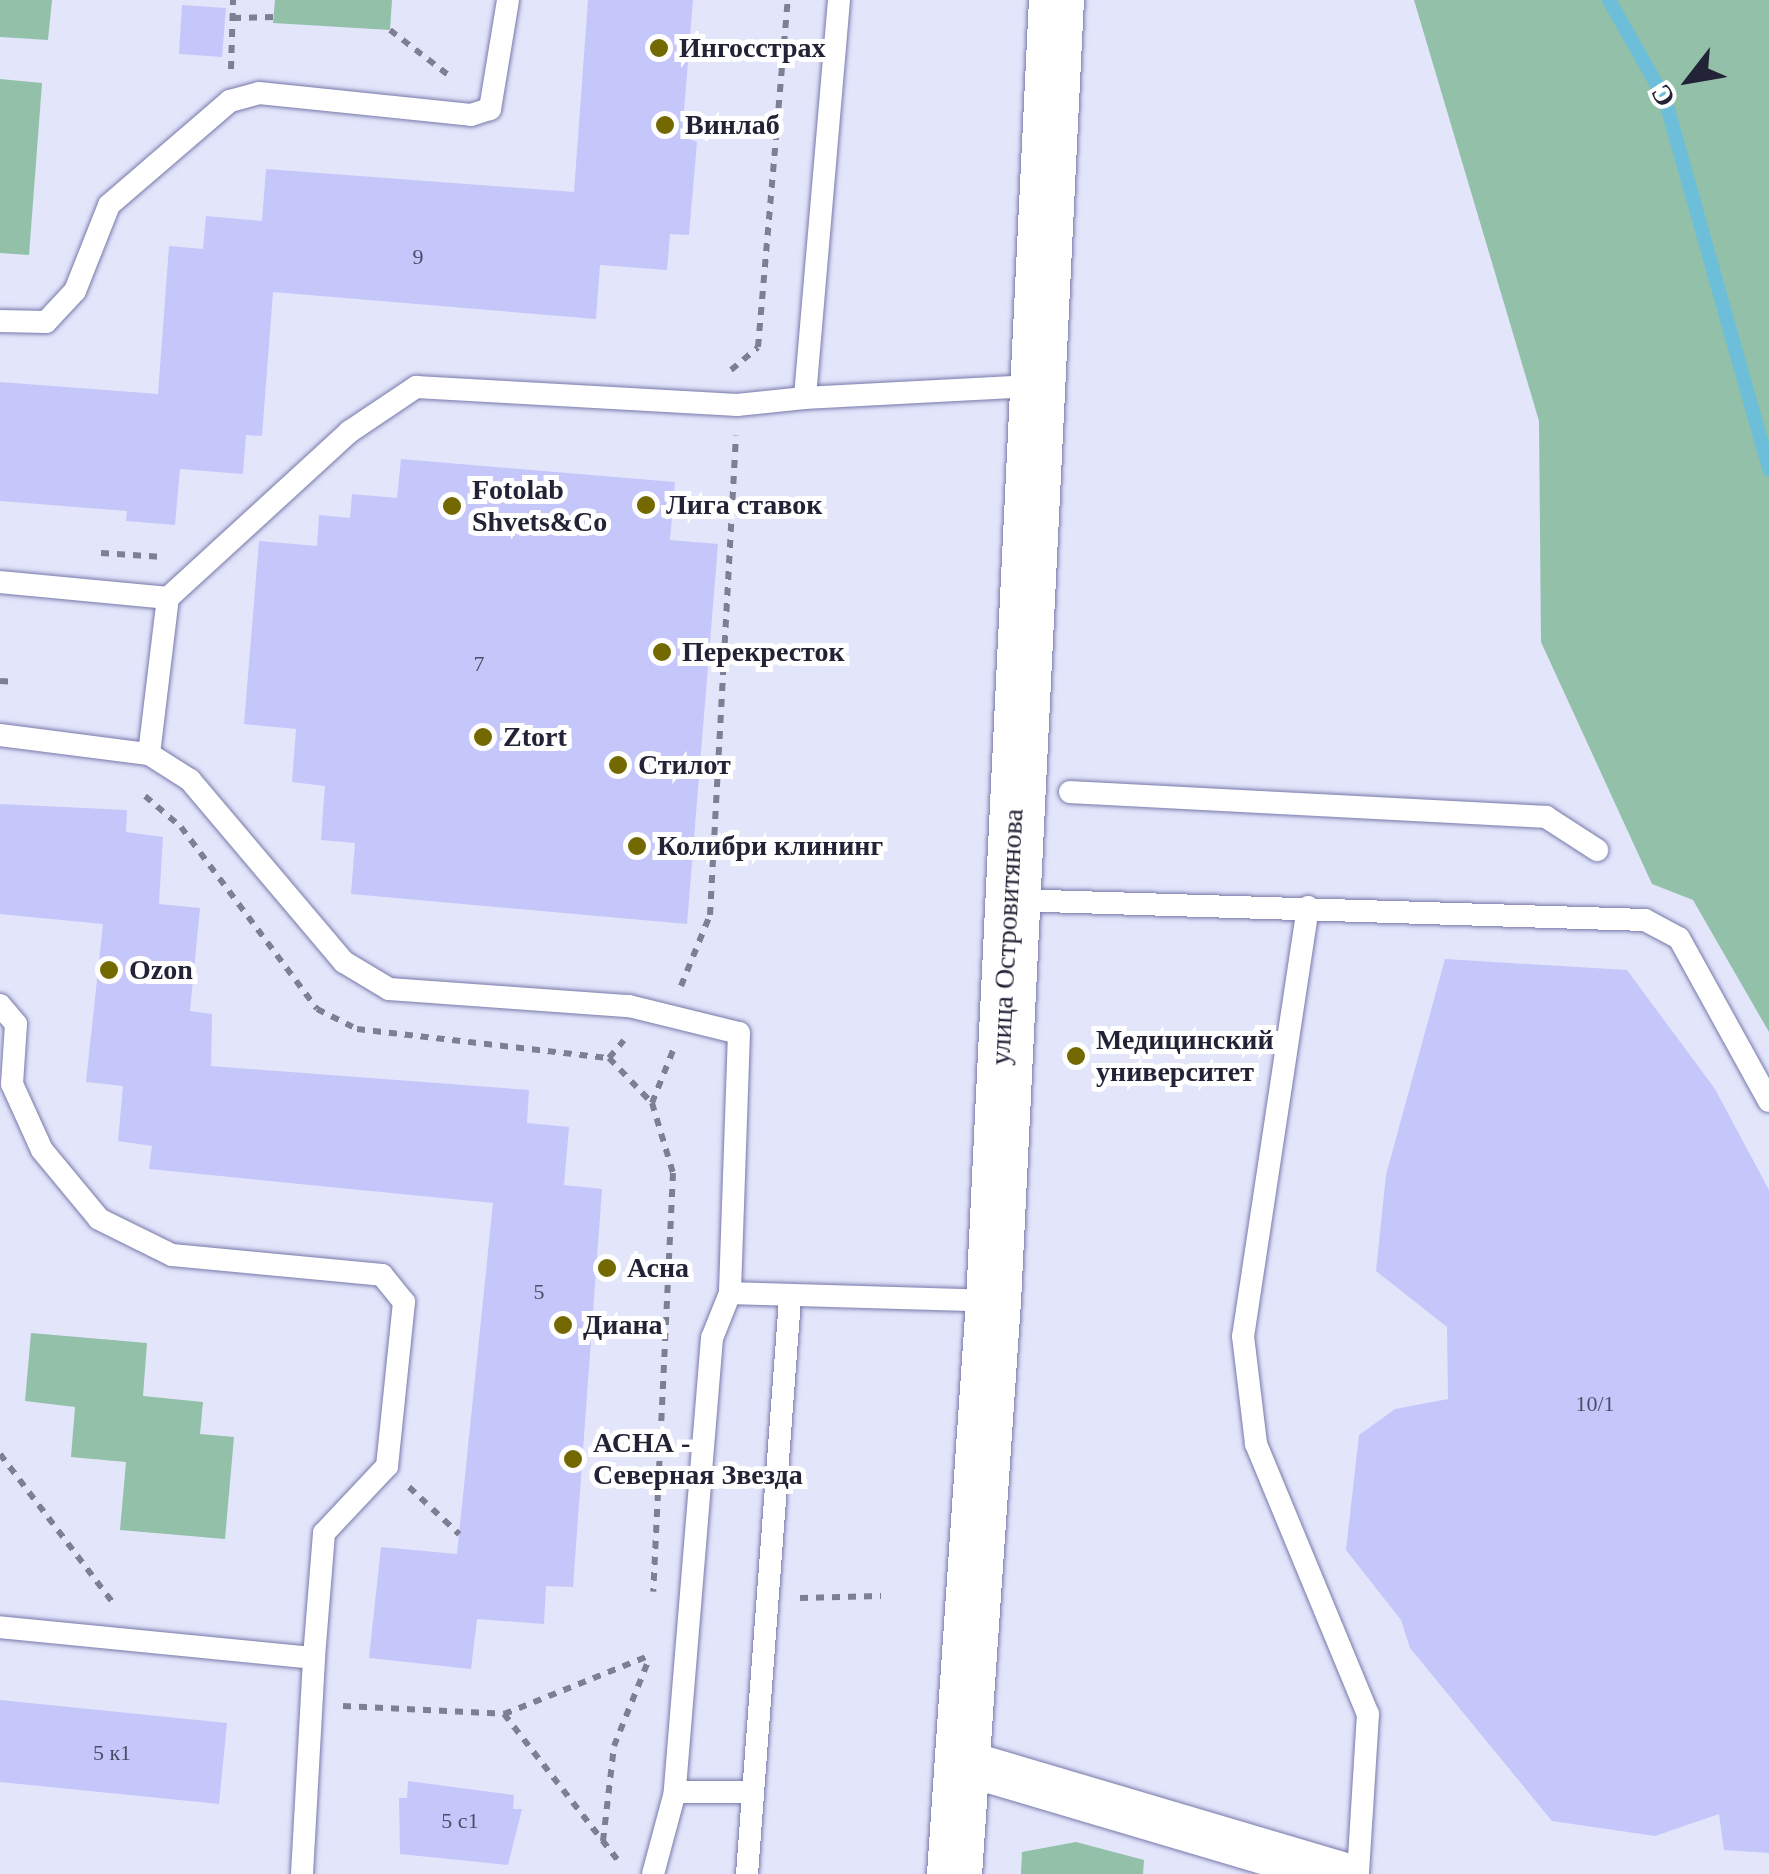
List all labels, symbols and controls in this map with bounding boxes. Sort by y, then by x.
north arrow [1639,30,1739,130]
place label: Ингосстрах [679,31,825,65]
marker: Ингосстрах [648,37,670,59]
text: С [1644,79,1681,112]
place label: Винлаб [685,108,780,142]
marker: Винлаб [654,114,676,136]
house number: 9 [412,244,423,270]
place label: Fotolab Shvets&Co [472,473,607,539]
place label: Лига ставок [666,488,822,522]
marker: Лига ставок [635,494,657,516]
marker: Fotolab Shvets&Co [441,495,463,517]
place label: Перекресток [682,635,845,669]
marker: Перекресток [651,641,673,663]
house number: 7 [474,651,484,677]
place label: Ztort [503,720,567,754]
marker: Ztort [472,726,494,748]
place label: Стилот [638,748,731,782]
marker: Стилот [607,754,629,776]
street label: улица Островитянова [984,808,1030,1066]
place label: Колибри клининг [657,829,883,863]
marker: Колибри клининг [626,835,648,857]
place label: Ozon [129,953,193,987]
marker: Ozon [98,959,120,981]
place label: Медицинский университет [1096,1023,1274,1089]
marker: Медицинский университет [1065,1045,1087,1067]
place label: Асна [627,1251,689,1285]
marker: Асна [596,1257,618,1279]
house number: 5 [534,1279,544,1305]
place label: Диана [583,1308,663,1342]
marker: Диана [552,1314,574,1336]
house number: 10/1 [1575,1391,1615,1417]
place label: АСНА - Северная Звезда [593,1426,803,1492]
marker: АСНА - Северная Звезда [562,1448,584,1470]
house number: 5 к1 [93,1740,131,1766]
house number: 5 с1 [441,1808,479,1834]

